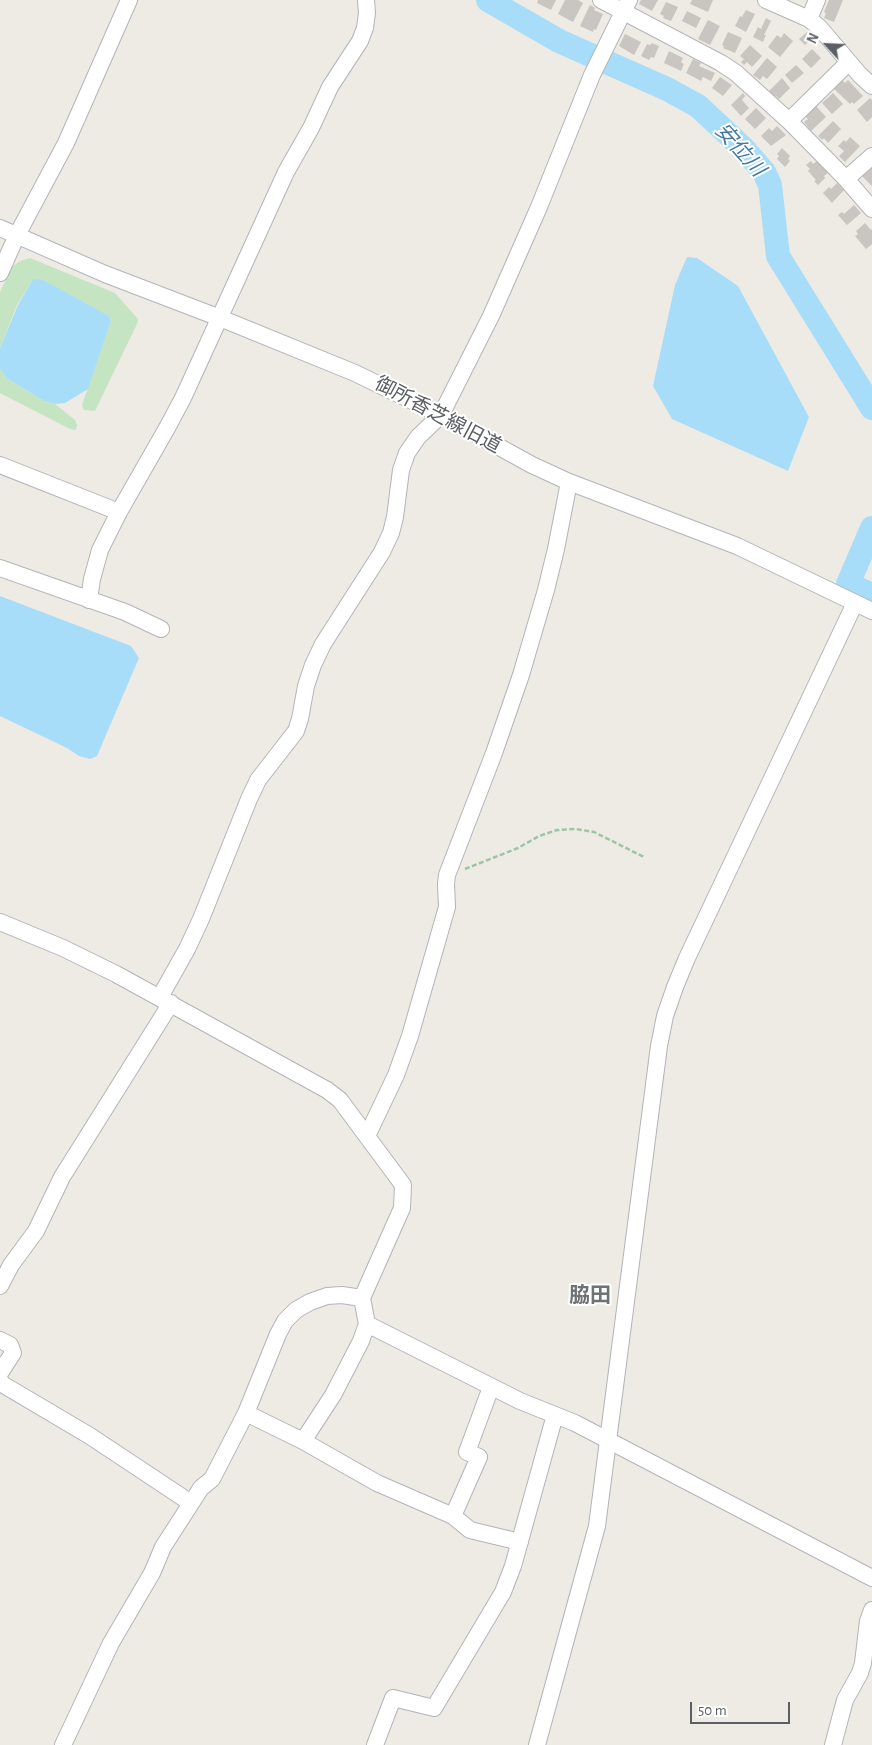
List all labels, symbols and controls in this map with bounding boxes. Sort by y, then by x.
north arrow [802,20,852,70]
text: N [805,31,822,46]
water label: 安位川 [710,118,770,182]
street label: 御所香芝線旧道 [371,372,505,458]
district label: 脇田 [569,1283,611,1309]
scale bar [692,1692,792,1724]
text: 50 m [698,1703,727,1718]

